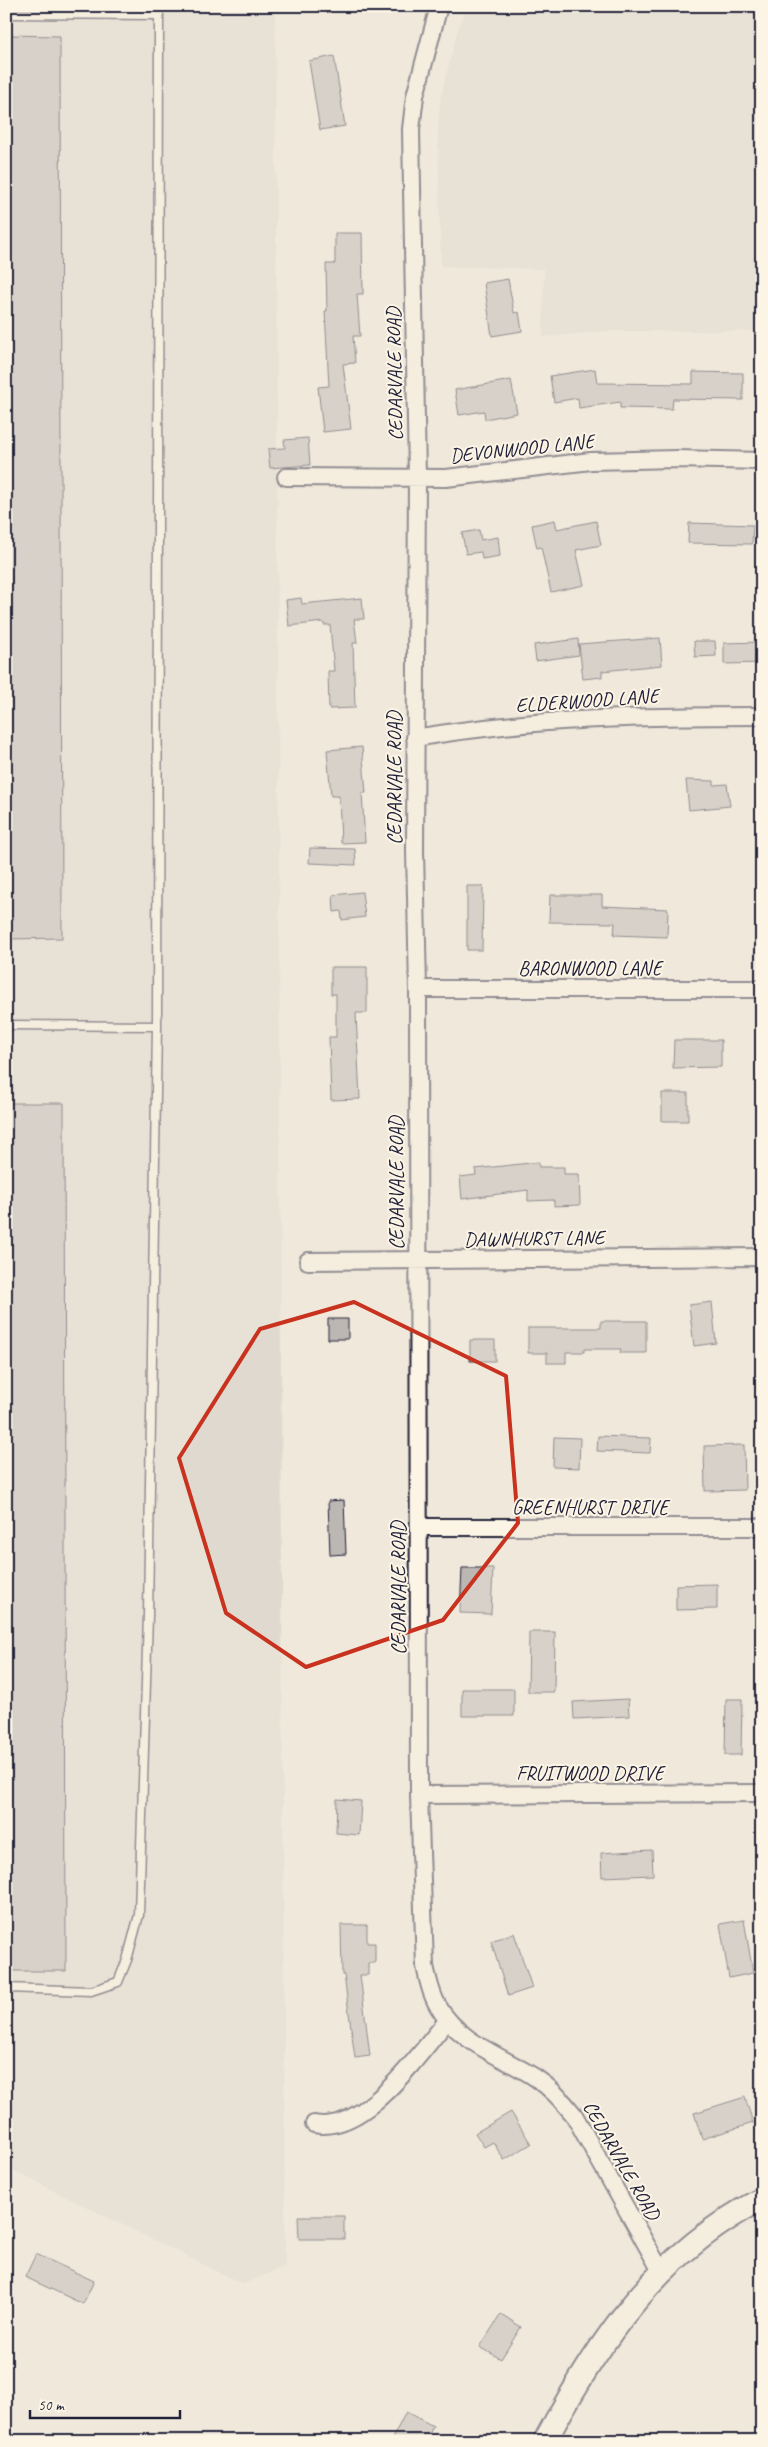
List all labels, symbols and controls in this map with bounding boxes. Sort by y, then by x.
street label: CEDARVALE ROAD [381,306,408,441]
street label: DEVONWOOD LANE [449,428,598,468]
street label: ELDERWOOD LANE [515,683,662,718]
street label: CEDARVALE ROAD [382,710,407,845]
street label: BARONWOOD LANE [518,956,665,981]
street label: CEDARVALE ROAD [384,1115,409,1250]
street label: DAWNHURST LANE [464,1225,607,1252]
street label: GREENHURST DRIVE [512,1495,671,1520]
street label: CEDARVALE ROAD [386,1520,411,1655]
street label: FRUITWOOD DRIVE [516,1761,667,1786]
street label: CEDARVALE ROAD [577,2096,666,2225]
scale bar [30,2387,180,2419]
text: 50 m [38,2396,65,2415]

